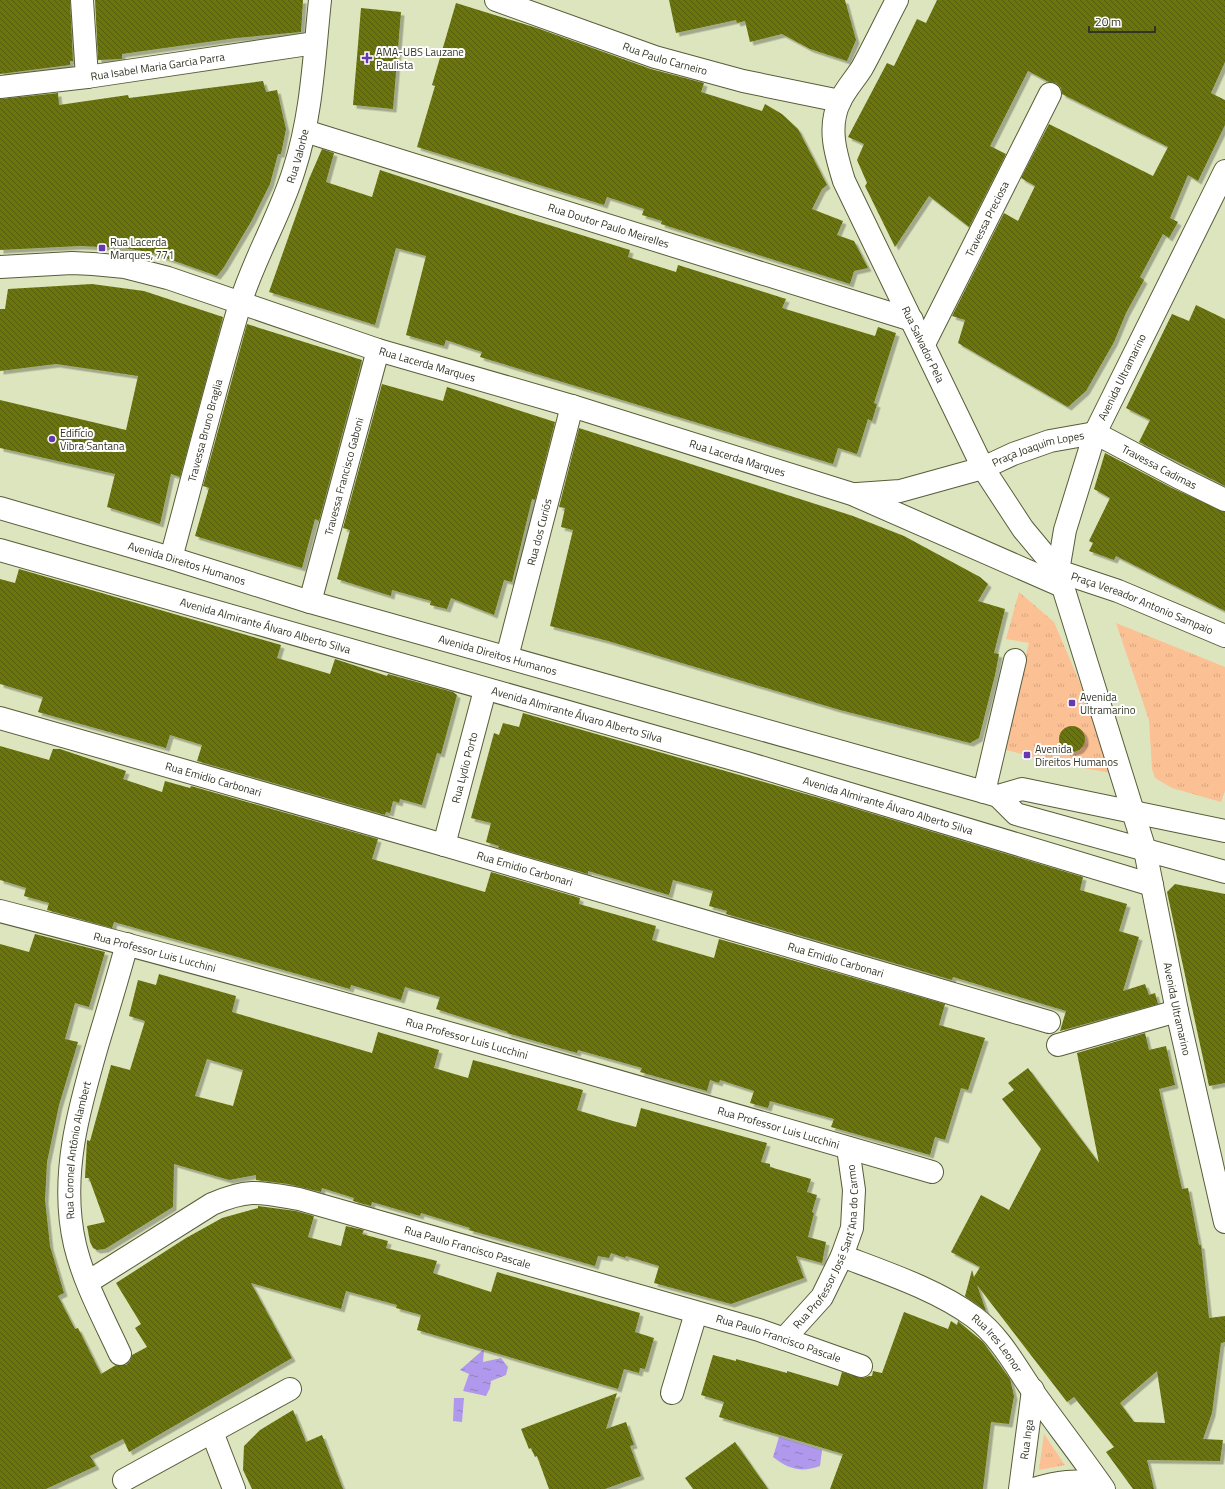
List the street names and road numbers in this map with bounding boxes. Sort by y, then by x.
street label: Rua Paulo Carneiro [620,38,709,79]
street label: Rua Isabel Maria Garcia Parra [89,48,226,84]
street label: Rua Valorbe [282,127,313,186]
street label: Travessa Preciosa [961,178,1013,259]
street label: Rua Doutor Paulo Meirelles [546,199,671,252]
street label: Rua Salvador Pela [898,303,949,386]
street label: Avenida Ultramarino [1094,331,1150,423]
street label: Rua Lacerda Marques [377,343,478,386]
street label: Travessa Bruno Braglia [184,377,226,484]
street label: Travessa Francisco Gaboni [320,416,367,537]
street label: Praça Joaquim Lopes [989,427,1085,471]
street label: Rua Lacerda Marques [687,435,787,481]
street label: Travessa Cadimas [1119,441,1200,493]
street label: Rua dos Curiós [523,497,556,567]
street label: Avenida Direitos Humanos [126,538,248,589]
street label: Praça Vereador Antonio Sampaio [1069,568,1216,638]
street label: Avenida Almirante Álvaro Alberto Silva [178,594,353,658]
street label: Avenida Direitos Humanos [437,631,559,679]
street label: Avenida Almirante Álvaro Alberto Silva [490,683,665,747]
street label: Rua Lydio Porto [447,730,482,805]
street label: Rua Emidio Carbonari [163,758,263,800]
street label: Avenida Almirante Álvaro Alberto Silva [801,772,975,839]
street label: Rua Emidio Carbonari [475,847,575,890]
street label: Rua Professor Luis Lucchini [92,928,218,976]
street label: Rua Emidio Carbonari [786,938,886,981]
street label: Avenida Ultramarino [1160,961,1195,1057]
street label: Rua Professor Luis Lucchini [404,1013,530,1063]
street label: Rua Coronel Antônio Alambert [61,1079,95,1220]
street label: Rua Professor Luis Lucchini [716,1102,841,1153]
street label: Rua Professor José Sant´Ana do Carmo [789,1163,862,1332]
street label: Rua Paulo Francisco Pascale [403,1221,533,1273]
street label: Rua Paulo Francisco Pascale [714,1310,844,1366]
street label: Rua Ires Leonor [968,1310,1026,1376]
street label: Rua Inga [1016,1418,1037,1460]

